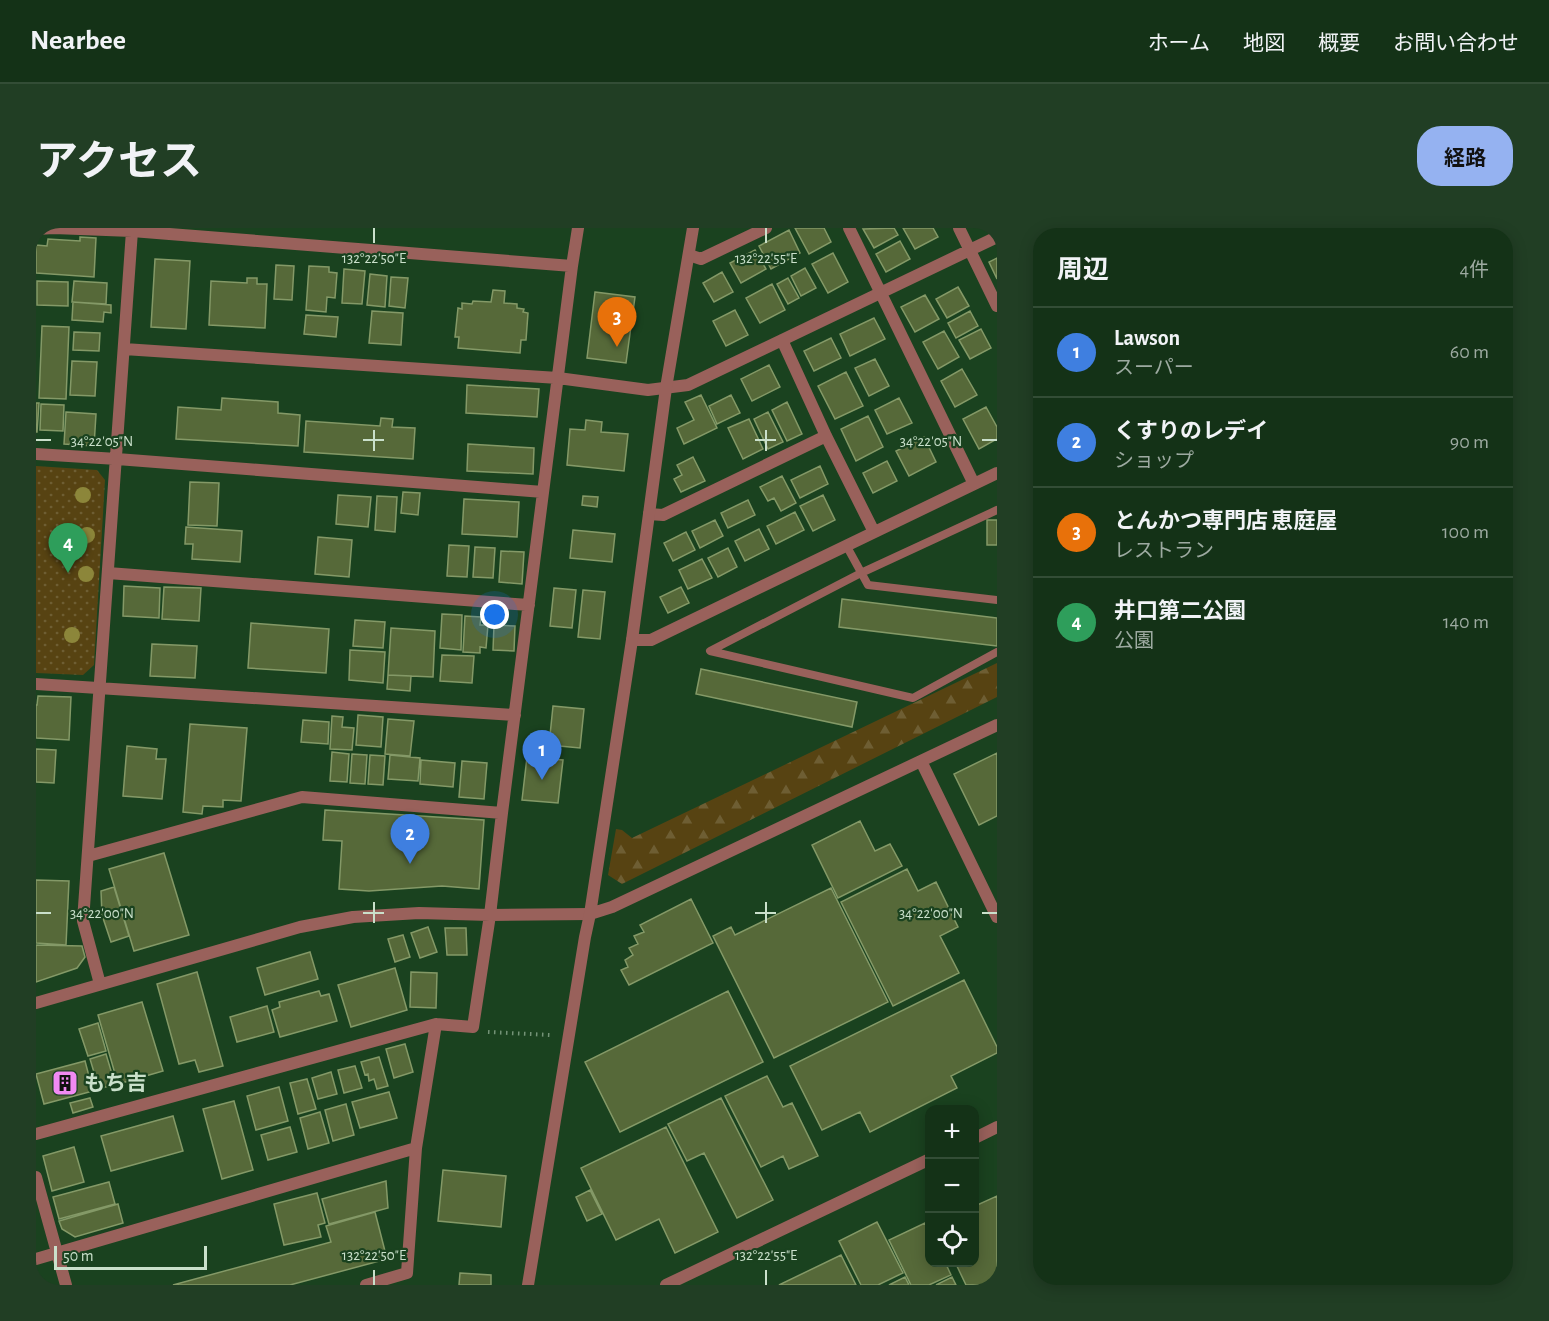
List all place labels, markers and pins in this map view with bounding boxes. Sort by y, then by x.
pin: 3 [598,298,636,347]
pin: 4 [48,524,87,573]
pin: 1 [522,730,562,780]
pin: 2 [390,814,430,864]
building icon: もち吉 [50,1068,80,1098]
place label: もち吉 [84,1072,147,1094]

